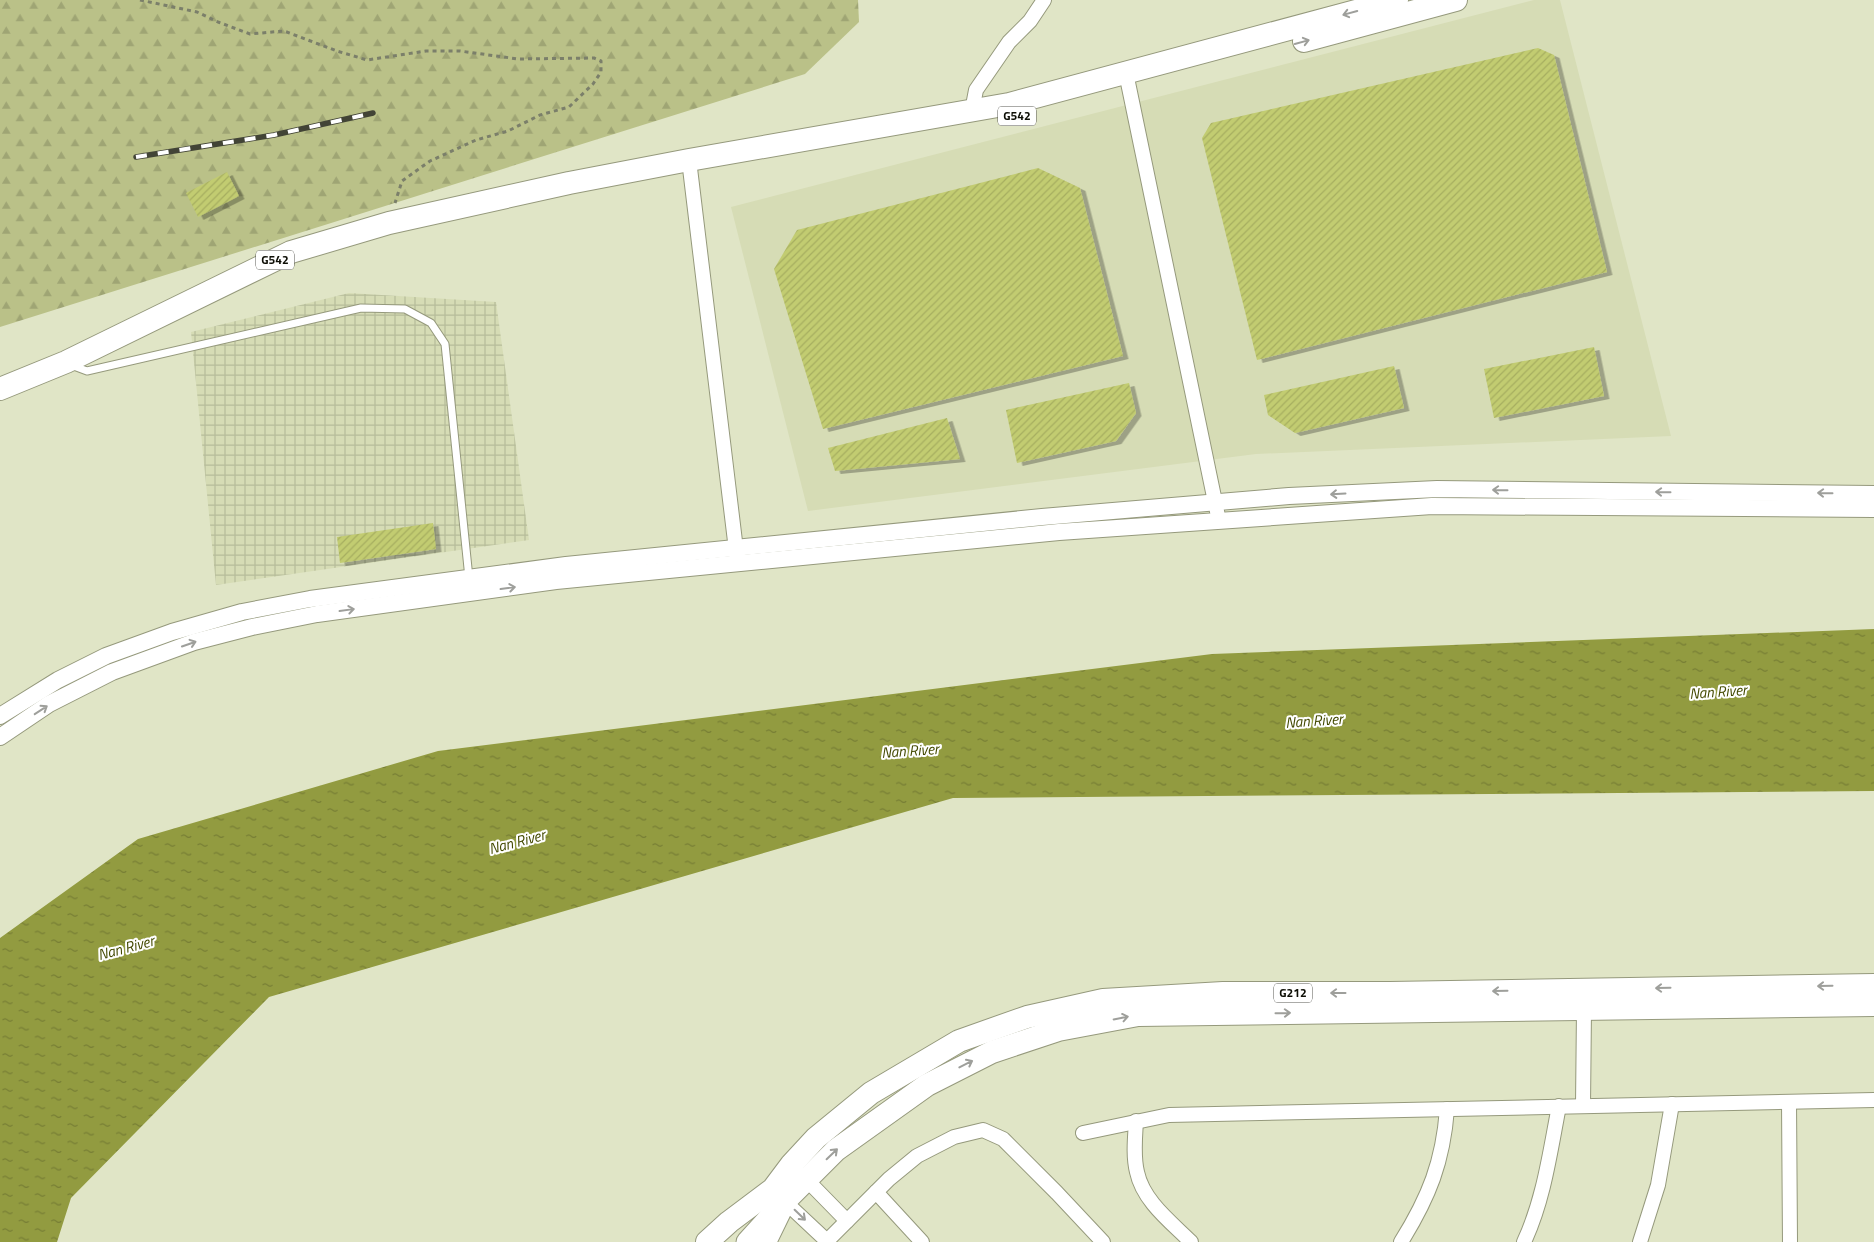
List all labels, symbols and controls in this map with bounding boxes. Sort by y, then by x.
one-way arrow [1343,8,1359,18]
one-way arrow [1294,36,1310,46]
road number: G542 [998,106,1036,125]
road number: G542 [256,250,294,270]
one-way arrow [1493,485,1509,495]
one-way arrow [1655,487,1671,496]
one-way arrow [1818,488,1834,498]
one-way arrow [1330,489,1346,498]
one-way arrow [500,583,516,593]
one-way arrow [339,604,355,614]
one-way arrow [181,639,196,648]
water label: Nan River [1688,678,1750,705]
one-way arrow [33,705,47,715]
water label: Nan River [1284,707,1346,734]
water label: Nan River [880,737,942,764]
water label: Nan River [486,822,550,860]
water label: Nan River [95,928,159,966]
one-way arrow [1818,981,1834,991]
road number: G212 [1274,984,1312,1002]
one-way arrow [1655,984,1671,993]
one-way arrow [1493,986,1509,996]
one-way arrow [1330,988,1346,998]
one-way arrow [1275,1008,1291,1018]
one-way arrow [1113,1012,1129,1022]
one-way arrow [959,1059,974,1069]
one-way arrow [825,1148,838,1160]
one-way arrow [793,1209,806,1221]

